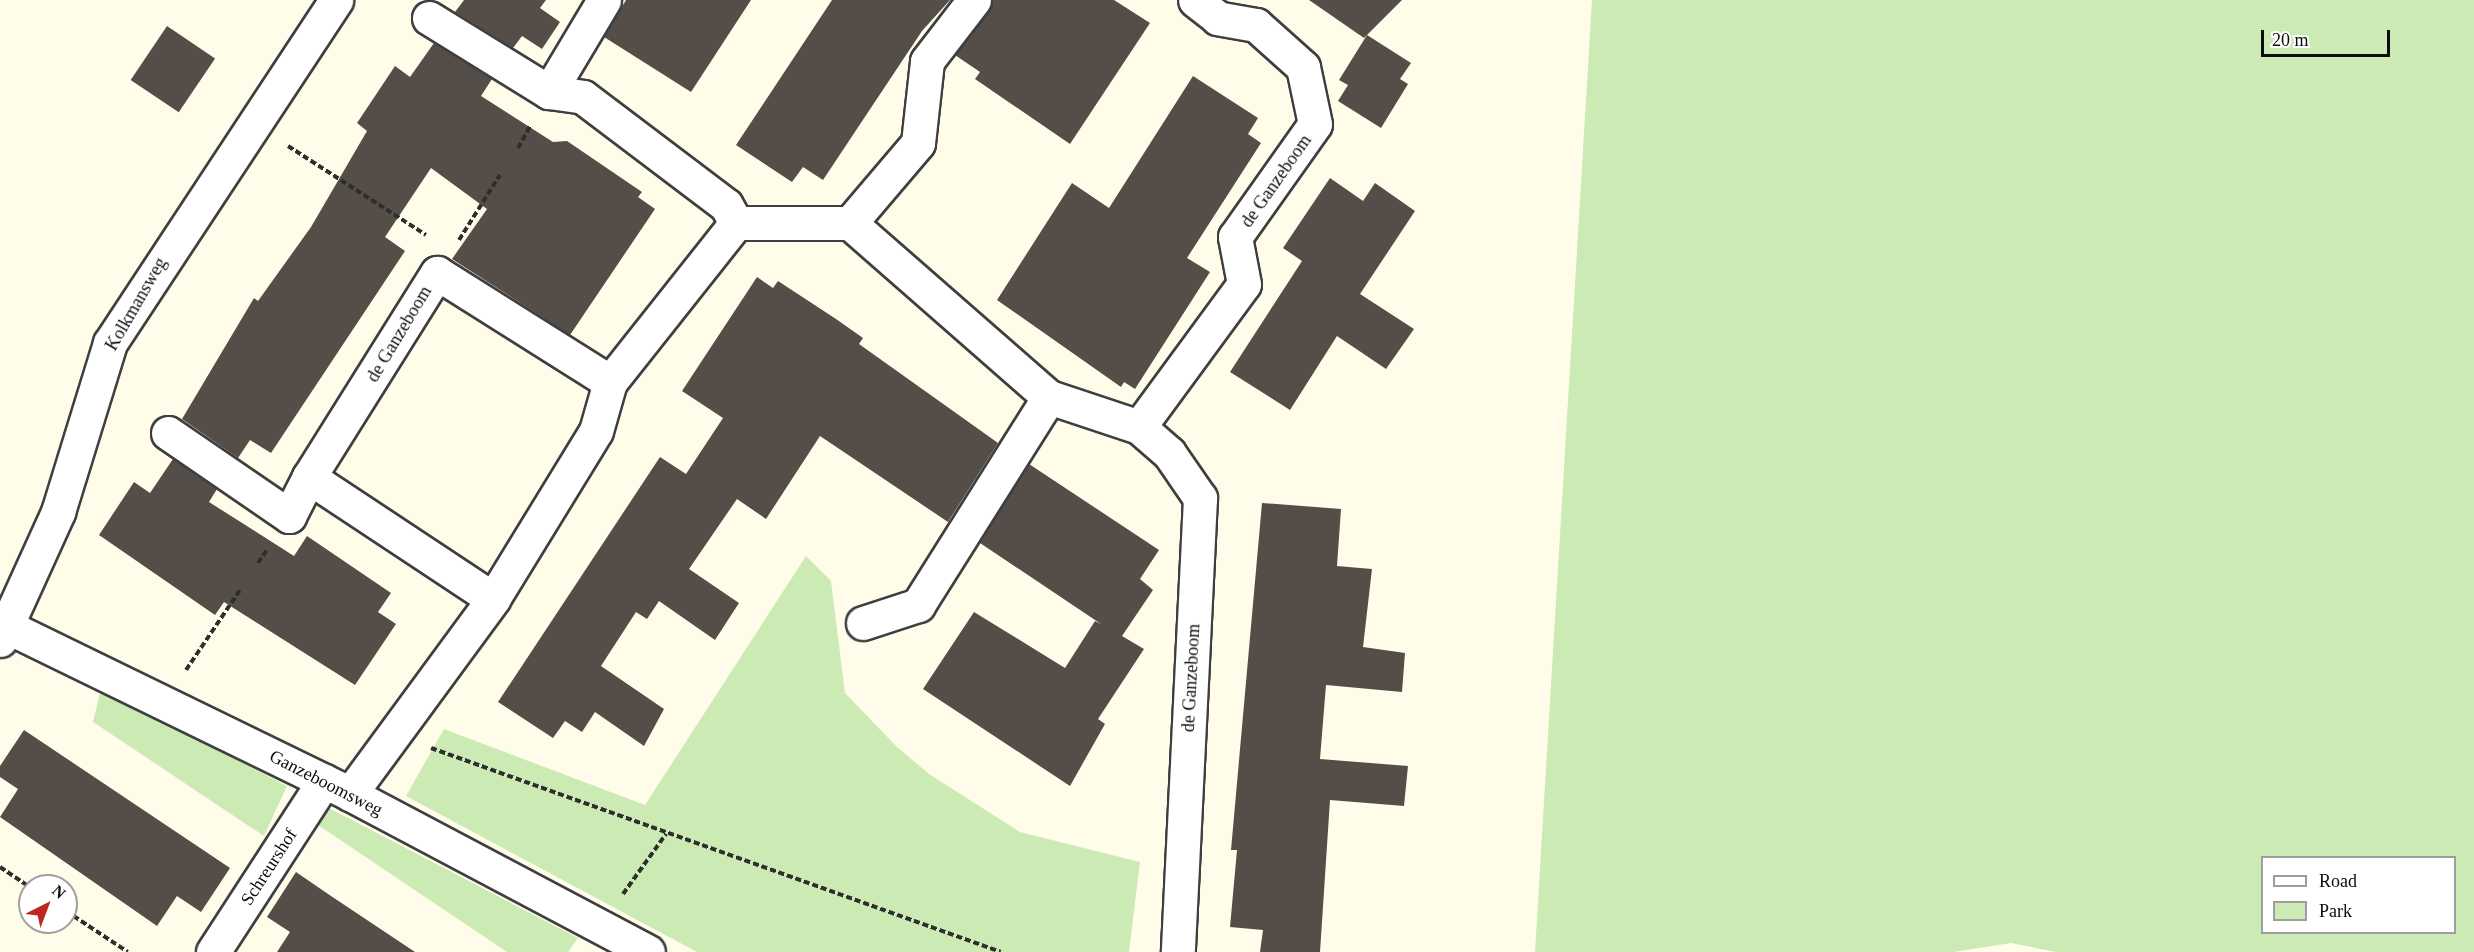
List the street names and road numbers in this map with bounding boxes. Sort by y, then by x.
street label: de Ganzeboom [1236,130,1316,232]
street label: Kolkmansweg [101,254,171,354]
street label: de Ganzeboom [362,282,436,386]
street label: de Ganzeboom [1177,623,1205,733]
street label: Ganzeboomsweg [266,745,386,821]
street label: Schreurshof [236,825,302,909]

